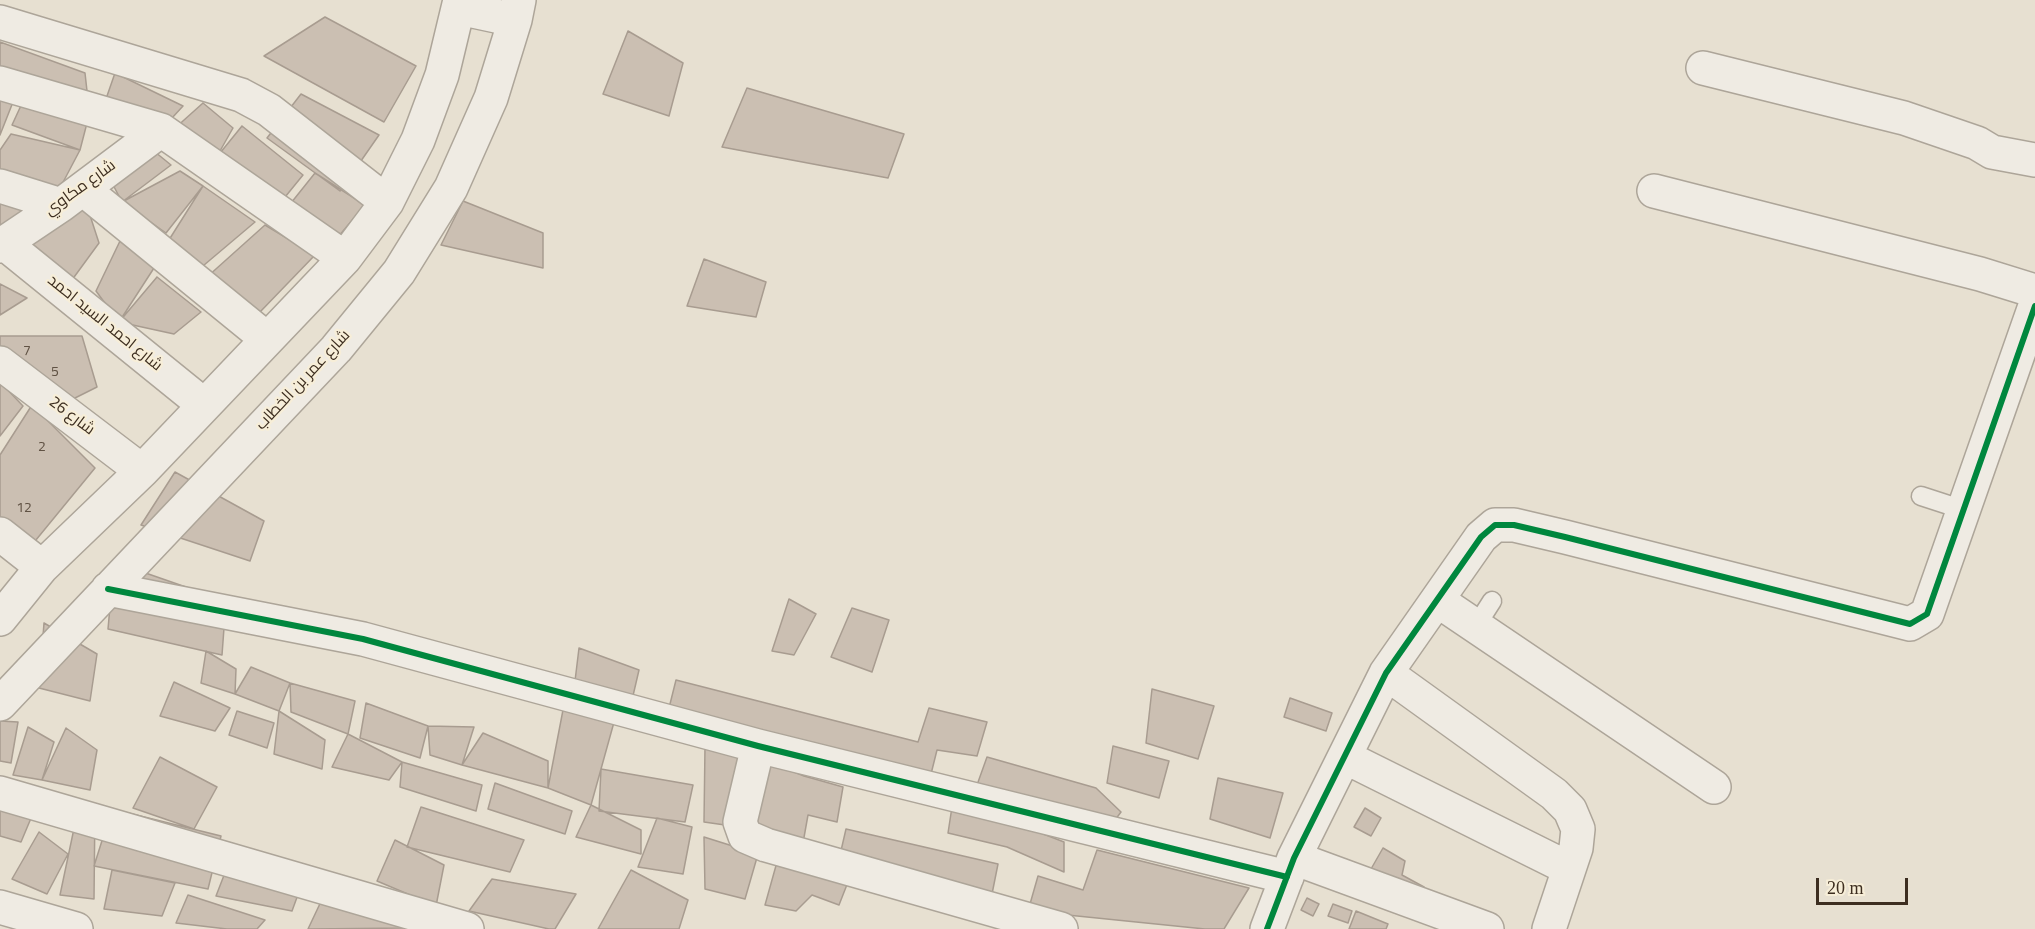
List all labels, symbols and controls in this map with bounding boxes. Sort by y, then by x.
street label: شارع مكاوي [42,157,120,221]
street label: شارع احمد السيد احمد [43,272,165,376]
street label: شارع عمر بن الخطاب [253,327,355,435]
house number: 7 [23,344,31,360]
house number: 5 [51,365,59,381]
street label: شارع 26 [44,394,98,440]
house number: 2 [38,440,46,456]
house number: 12 [16,501,32,517]
scale bar [1819,866,1910,904]
text: 20 m [1827,878,1864,898]

